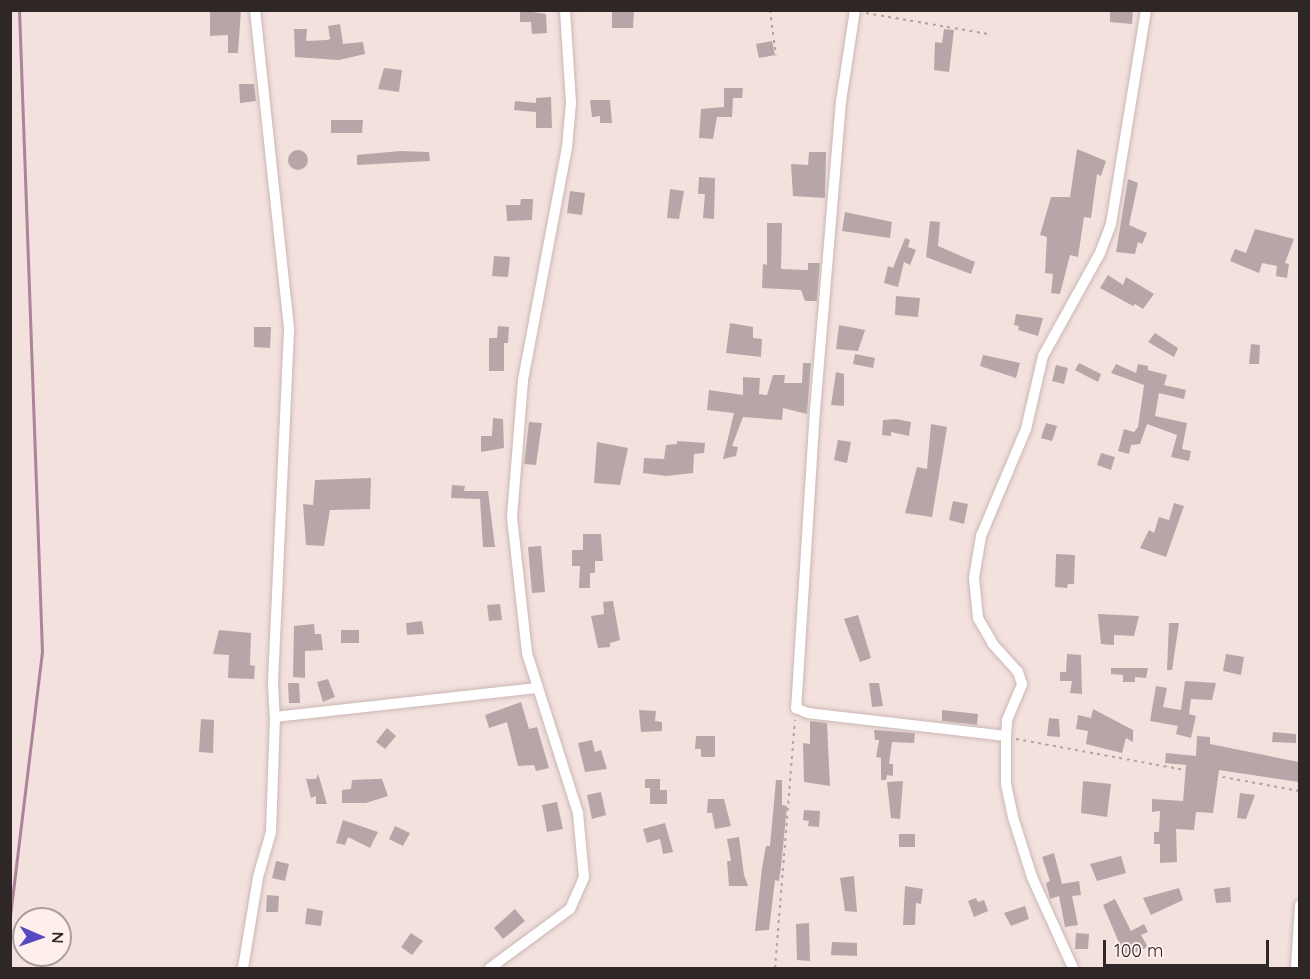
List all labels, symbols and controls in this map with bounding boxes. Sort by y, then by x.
north arrow [12,907,72,967]
scale bar [1106,928,1272,966]
text: N [48,931,68,944]
text: 100 m [1114,939,1163,962]

